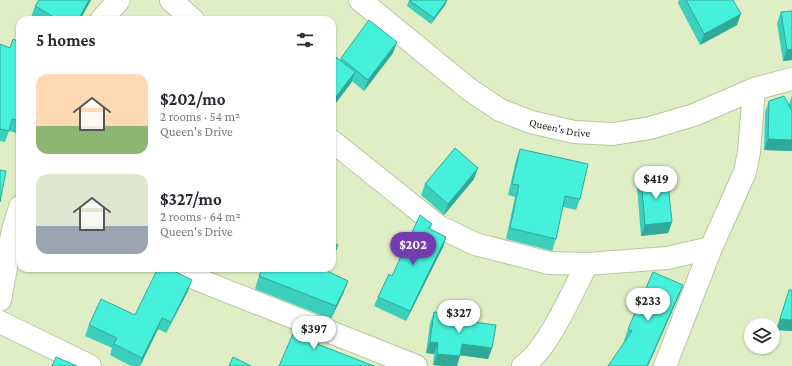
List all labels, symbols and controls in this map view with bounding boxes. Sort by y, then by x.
icon: filters [294,29,316,51]
text: 5 homes [36,31,95,50]
icon: home [68,90,116,138]
text: $202/mo [160,90,225,109]
text: 2 rooms · 54 m² [160,109,240,124]
street label: Queen's Drive [528,116,591,139]
text: Queen's Drive [160,124,233,139]
pin: $419 [632,166,680,200]
text: $419 [643,171,669,186]
icon: home [68,190,116,238]
text: $327/mo [160,190,222,209]
text: 2 rooms · 64 m² [160,209,241,224]
text: Queen's Drive [160,224,233,239]
pin: $202 [389,232,437,266]
text: $202 [399,237,427,252]
pin: $233 [624,288,672,322]
text: $233 [635,293,661,308]
pin: $327 [435,300,483,334]
text: $327 [446,305,472,320]
pin: $397 [290,316,338,350]
map controls [744,318,780,354]
button: layers [744,318,780,354]
text: $397 [301,321,327,336]

